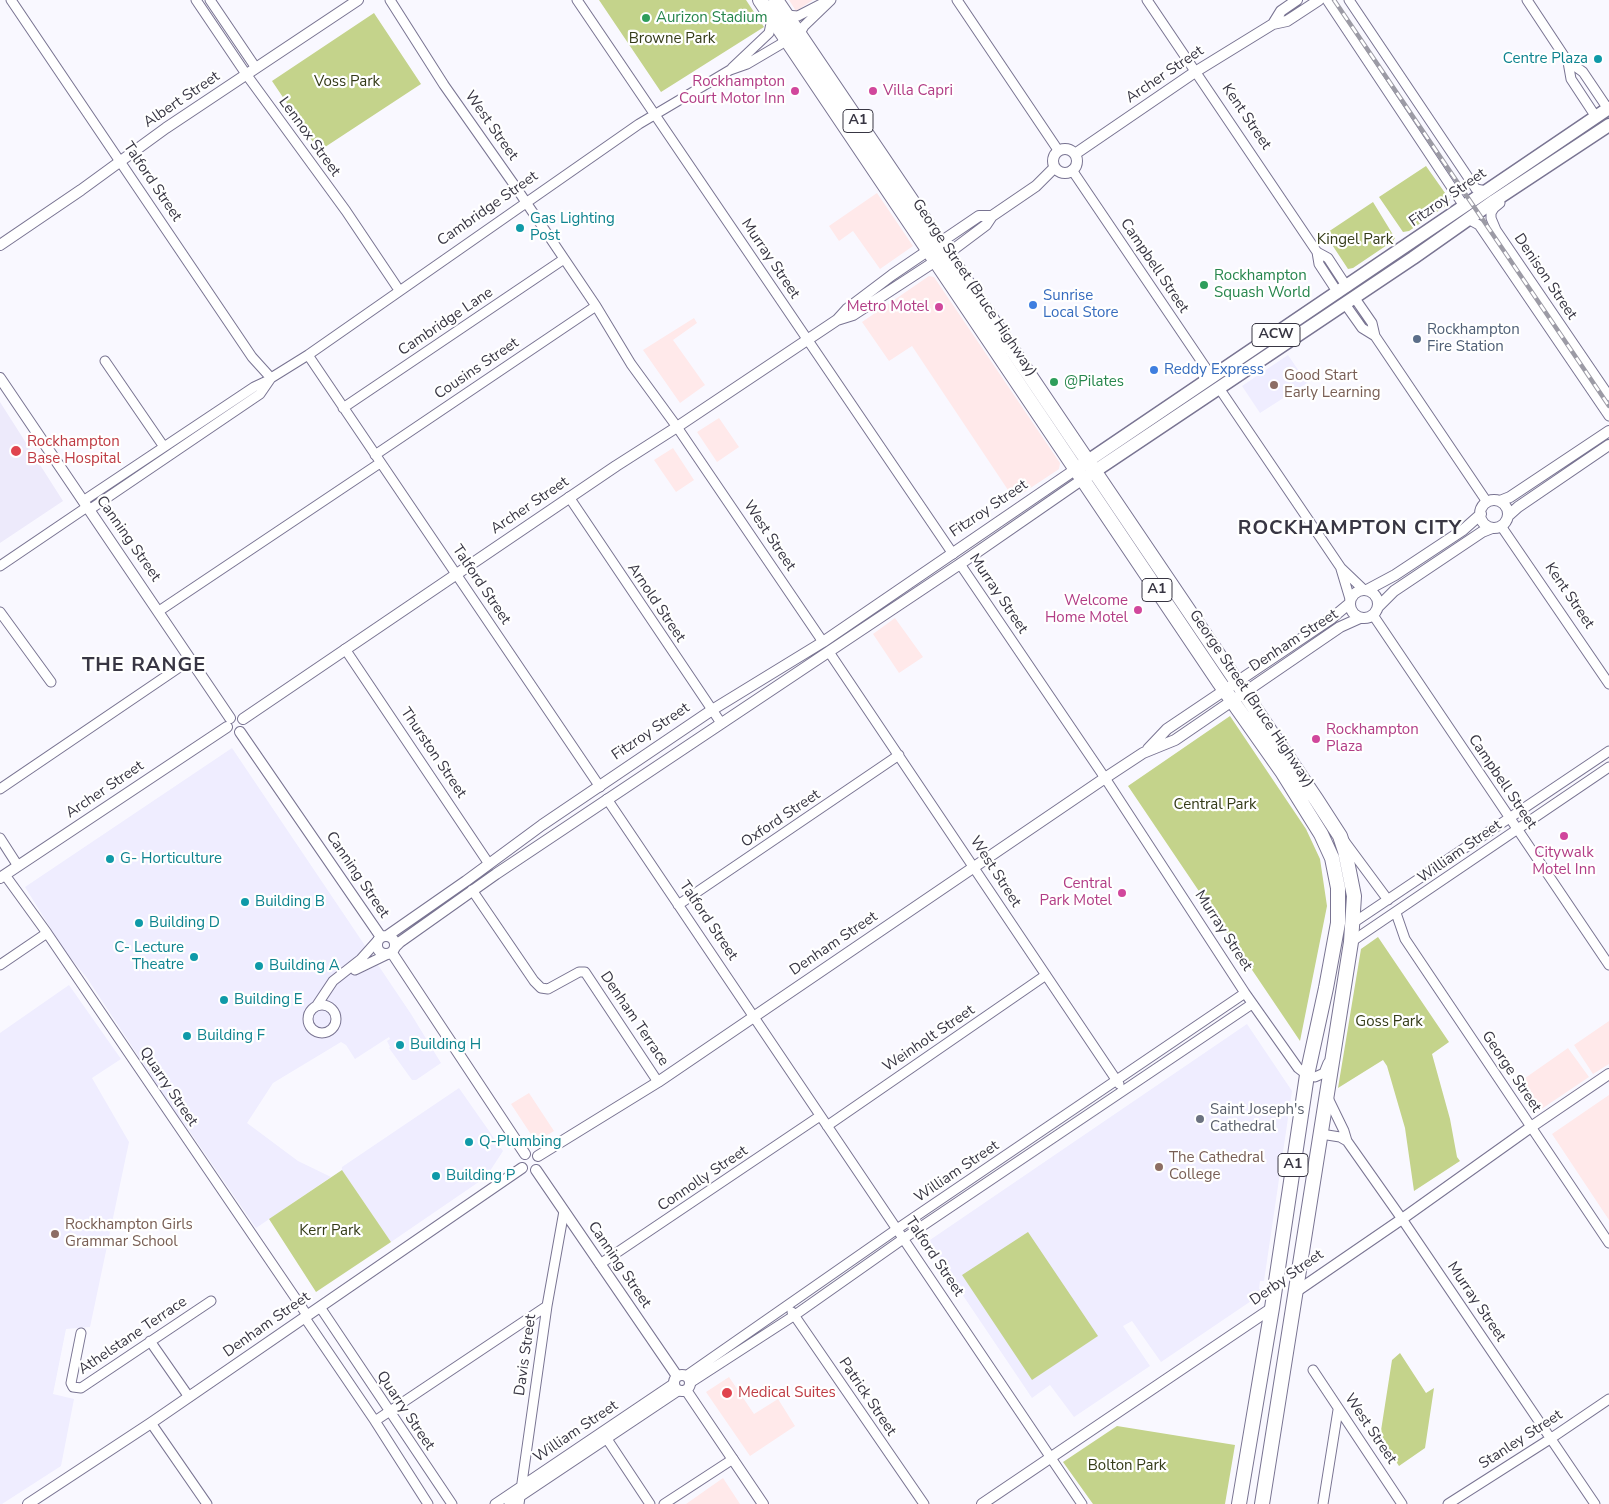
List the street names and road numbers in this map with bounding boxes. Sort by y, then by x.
street label: Archer Street [1123,42,1207,108]
street label: Albert Street [141,68,223,132]
street label: Kent Street [1217,81,1275,153]
street label: West Street [460,88,522,164]
street label: Lennox Street [274,94,344,180]
road number: A1 [843,110,873,132]
street label: Talford Street [119,139,185,225]
street label: Fitzroy Street [1406,165,1490,231]
street label: Cambridge Street [434,168,542,250]
street label: George Street (Bruce Highway) [908,196,1040,380]
street label: Campbell Street [1116,215,1192,317]
street label: Murray Street [737,216,803,302]
street label: Denison Street [1510,231,1580,323]
street label: Cambridge Lane [395,284,497,360]
road number: ACW [1252,324,1300,346]
street label: Cousins Street [432,334,522,404]
street label: Archer Street [488,473,572,539]
street label: Fitzroy Street [947,476,1031,542]
street label: Canning Street [92,493,164,585]
street label: West Street [739,497,799,575]
street label: Talford Street [448,542,514,628]
street label: Murray Street [965,551,1031,637]
street label: Arnold Street [623,560,689,646]
street label: Kent Street [1540,560,1598,632]
road number: A1 [1142,578,1172,602]
street label: Denham Street [1246,606,1342,676]
street label: George Street (Bruce Highway) [1185,607,1317,791]
street label: Fitzroy Street [609,699,693,765]
street label: Thurston Street [396,704,470,802]
street label: Campbell Street [1464,731,1540,833]
street label: Archer Street [63,757,147,823]
street label: Oxford Street [738,786,824,852]
street label: William Street [1415,817,1505,887]
street label: Canning Street [321,828,393,922]
street label: West Street [965,833,1025,911]
street label: Talford Street [675,878,741,964]
street label: Murray Street [1190,887,1256,975]
street label: Denham Street [787,908,881,980]
street label: Denham Terrace [596,968,672,1070]
street label: Weinholt Street [880,1002,978,1076]
street label: George Street [1477,1028,1545,1116]
street label: Quarry Street [135,1044,201,1130]
street label: William Street [911,1137,1003,1207]
street label: Connolly Street [655,1142,751,1216]
road number: A1 [1278,1154,1308,1176]
street label: Talford Street [901,1214,967,1300]
street label: Canning Street [583,1218,655,1312]
street label: Derby Street [1247,1246,1327,1310]
street label: Murray Street [1443,1259,1509,1345]
street label: Denham Street [220,1288,314,1362]
street label: Athelstane Terrace [75,1293,191,1379]
street label: Davis Street [511,1313,541,1397]
street label: Patrick Street [834,1354,900,1440]
street label: Quarry Street [372,1368,438,1454]
street label: West Street [1340,1390,1400,1468]
street label: William Street [530,1397,622,1467]
street label: Stanley Street [1476,1406,1566,1474]

